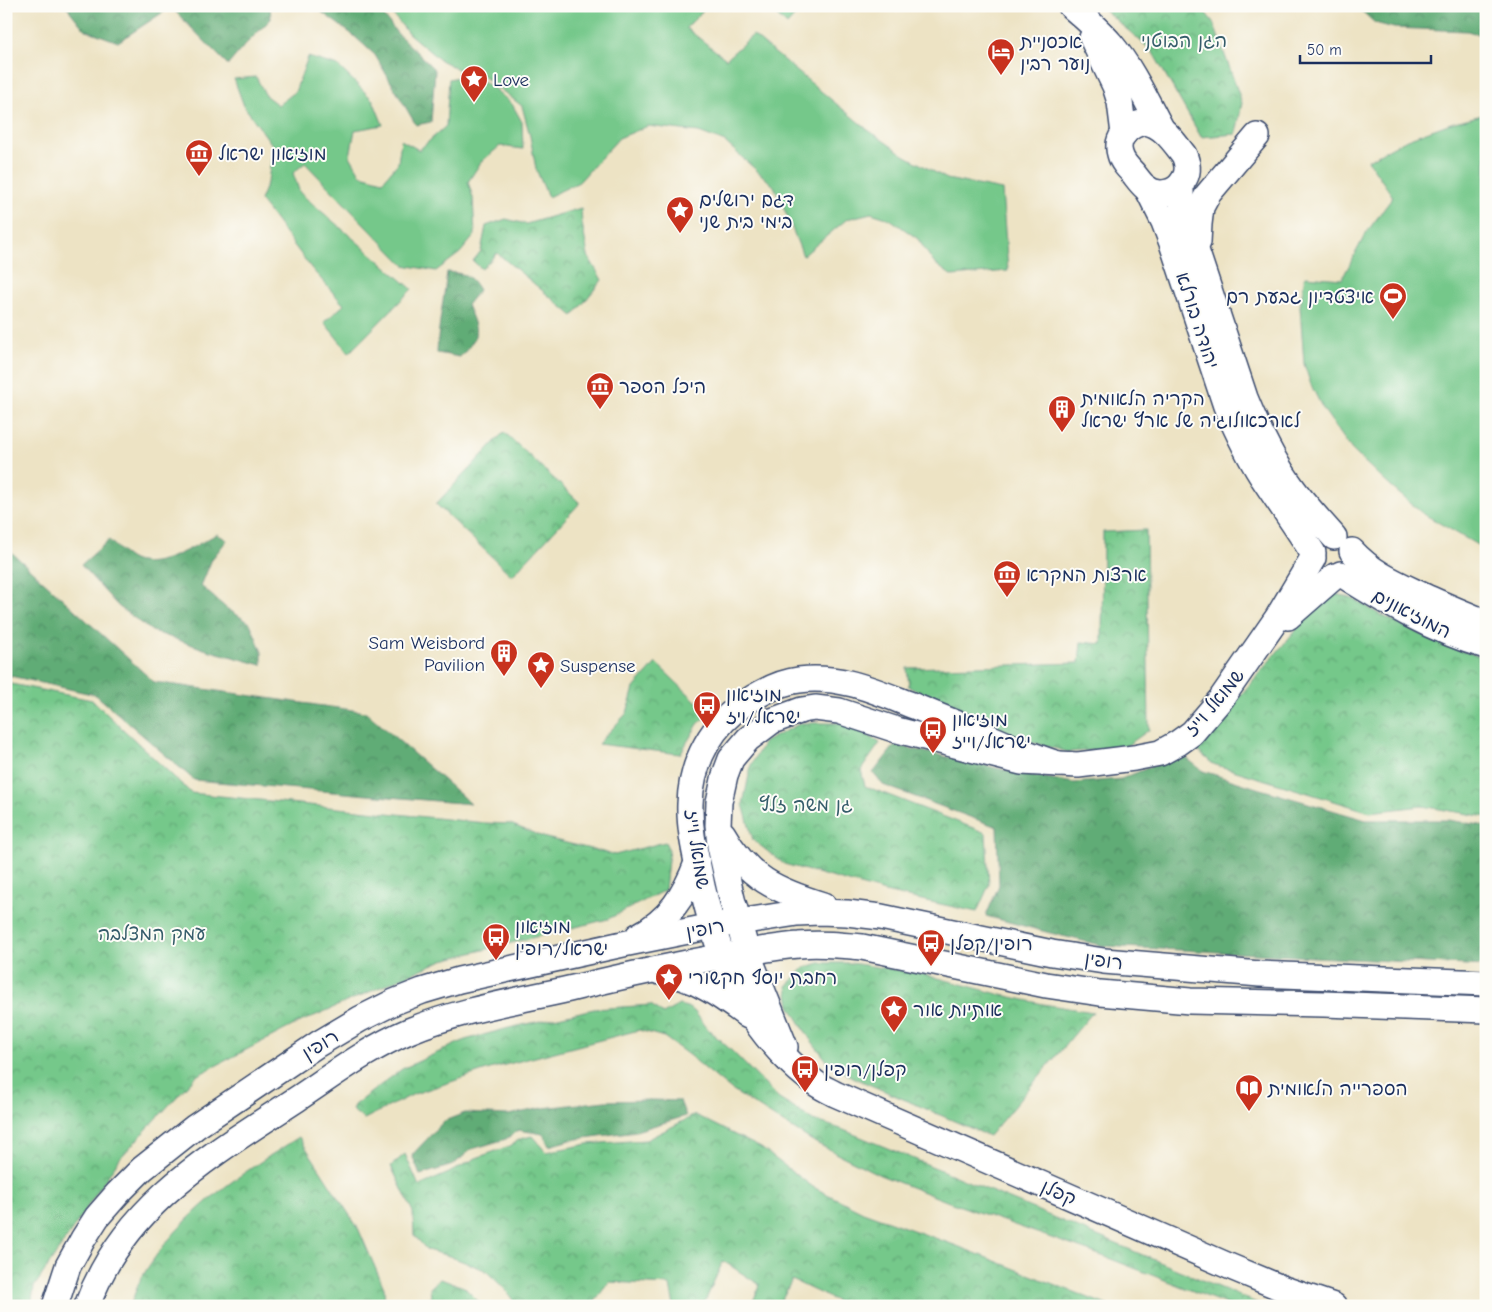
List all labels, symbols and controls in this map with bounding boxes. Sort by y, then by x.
park label: הגן הבוטני [1141,30,1227,52]
place label: אכסניית נוער רבין [1019,31,1090,75]
scale bar [1300,32,1431,64]
hotel icon: אכסניית נוער רבין [986,37,1016,76]
text: 50 m [1307,41,1342,59]
place icon: Love [459,64,489,103]
place label: Love [493,69,529,91]
museum icon: מוזיאון ישראל [184,138,214,177]
place label: מוזיאון ישראל [218,143,327,166]
place label: דגם ירושלים בימי בית שני [699,189,794,233]
place icon: דגם ירושלים בימי בית שני [665,195,695,234]
street label: יהודה בורלא [1171,269,1223,371]
sports icon: איצטדיון גבעת רם [1378,281,1408,320]
place label: איצטדיון גבעת רם [1226,286,1374,308]
museum icon: היכל הספר [585,371,615,410]
place label: היכל הספר [619,376,706,398]
place label: הקריה הלאומית לארכאולוגיה של ארץ ישראל [1080,388,1301,432]
building icon: הקריה הלאומית לארכאולוגיה של ארץ ישראל [1047,394,1077,433]
museum icon: ארצות המקרא [992,559,1022,598]
place label: ארצות המקרא [1026,564,1147,586]
street label: המוזיאונים [1368,585,1455,643]
place label: Sam Weisbord Pavilion [368,632,485,676]
building icon: Sam Weisbord Pavilion [489,638,519,677]
place icon: Suspense [526,650,556,689]
place label: Suspense [560,655,636,677]
street label: שמואל וייז [1180,664,1249,741]
place label: מוזיאון ישראל/ויז [726,684,801,728]
bus stop icon: מוזיאון ישראל/ויז [692,690,722,729]
place label: מוזיאון ישראל/וייז [952,709,1031,753]
bus stop icon: מוזיאון ישראל/וייז [918,715,948,754]
park label: גן משה זלץ [759,794,853,816]
street label: שמואל וייז [680,807,714,891]
street label: רופין [684,914,726,944]
place label: מוזיאון ישראל/רופין [515,916,608,961]
bus stop icon: מוזיאון ישראל/רופין [481,922,511,961]
park label: עמק המצלבה [98,923,206,945]
bus stop icon: רופין/קפלן [916,928,946,967]
place label: רופין/קפלן [950,933,1033,956]
street label: רופין [1083,948,1124,975]
place icon: רחבת יוסף חקשורי [654,962,684,1001]
place label: רחבת יוסף חקשורי [688,967,837,990]
place icon: אותיות אור [879,994,909,1033]
place label: אותיות אור [913,999,1002,1021]
street label: רופין [298,1025,343,1065]
bus stop icon: קפלן/רופין [790,1054,820,1093]
place label: קפלן/רופין [824,1059,907,1082]
library icon: הספרייה הלאומית [1234,1073,1264,1112]
place label: הספרייה הלאומית [1267,1078,1408,1100]
street label: קפלן [1037,1176,1079,1211]

